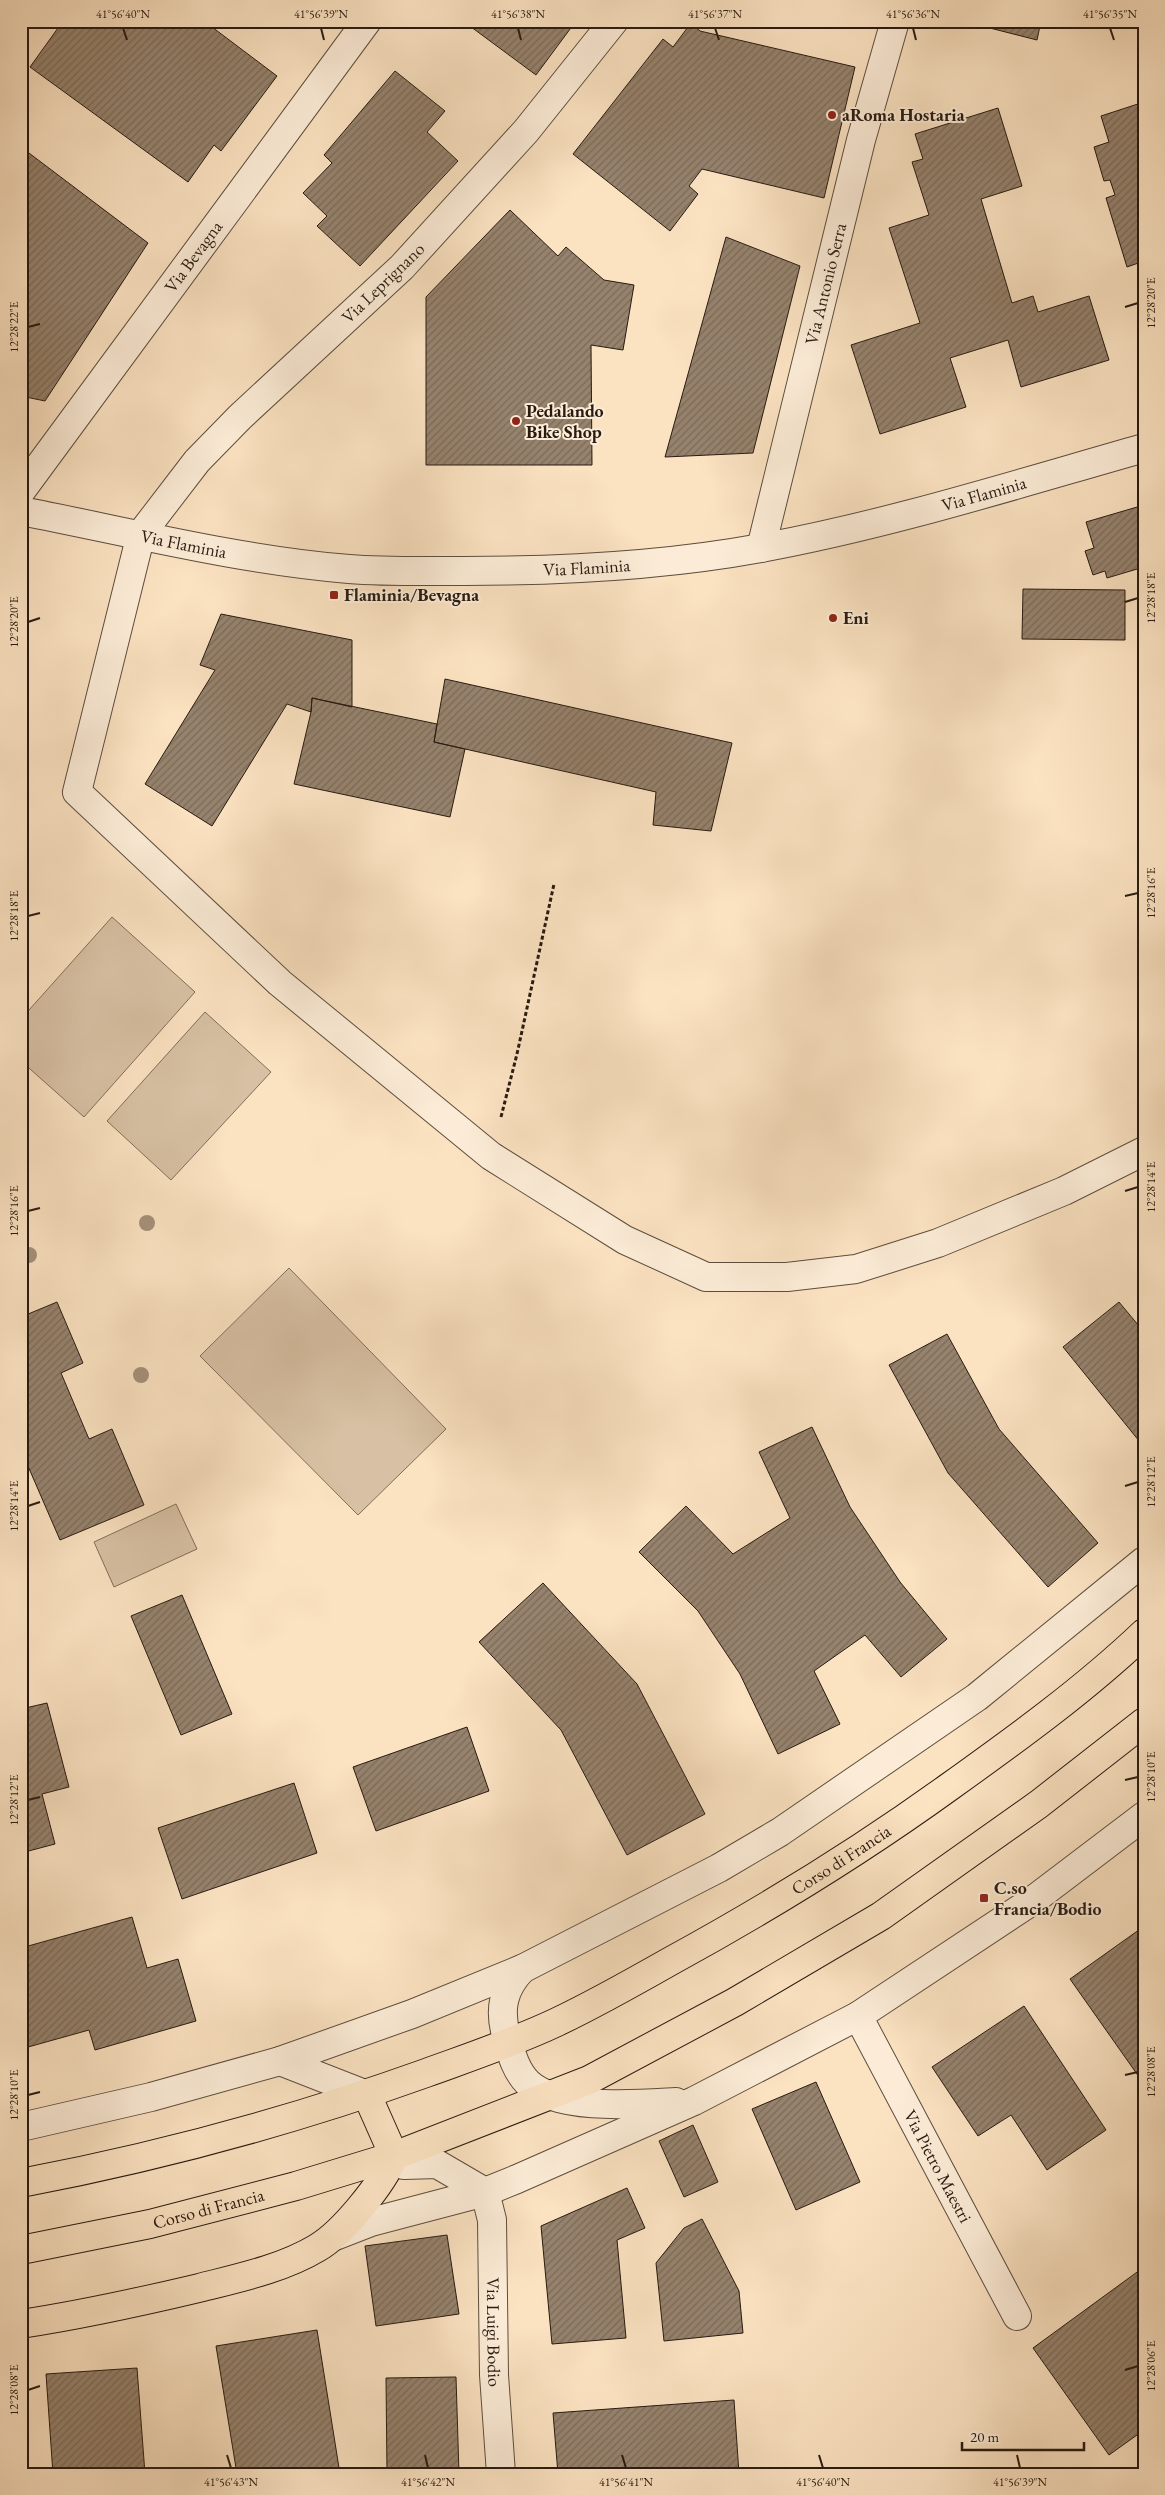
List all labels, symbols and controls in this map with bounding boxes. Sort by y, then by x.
text: 41°56'40"N [96,6,150,22]
text: 41°56'39"N [294,6,348,22]
text: 41°56'38"N [491,6,545,22]
text: 41°56'37"N [688,6,742,22]
text: 41°56'36"N [886,6,940,22]
text: 41°56'35"N [1083,6,1137,22]
place label: aRoma Hostaria [842,103,965,126]
marker: aRoma Hostaria [826,109,838,121]
street label: Via Bevagna [159,215,228,297]
street label: Via Antonio Serra [799,220,851,347]
street label: Via Leprignano [336,237,429,328]
text: 12°28'20"E [1143,277,1159,329]
text: 12°28'22"E [6,301,22,353]
place label: Pedalando Bike Shop [526,399,604,443]
marker: Pedalando Bike Shop [510,415,522,427]
street label: Via Flaminia [939,470,1030,516]
street label: Via Flaminia [139,524,229,563]
street label: Via Flaminia [543,553,632,581]
text: 12°28'18"E [1143,572,1159,624]
place label: Flaminia/Bevagna [344,583,479,606]
marker: Flaminia/Bevagna [328,589,340,601]
text: 12°28'20"E [6,596,22,648]
place label: Eni [843,606,870,629]
marker: Eni [827,612,839,624]
text: 12°28'16"E [1143,867,1159,919]
text: 12°28'18"E [6,890,22,942]
text: 12°28'14"E [1143,1161,1159,1213]
text: 12°28'16"E [6,1185,22,1237]
text: 12°28'12"E [1143,1456,1159,1508]
text: 12°28'14"E [6,1480,22,1532]
text: 12°28'10"E [1143,1751,1159,1803]
text: 12°28'12"E [6,1774,22,1826]
street label: Corso di Francia [787,1818,896,1900]
place label: C.so Francia/Bodio [994,1876,1102,1920]
marker: C.so Francia/Bodio [978,1892,990,1904]
text: 12°28'08"E [1143,2046,1159,2098]
text: 12°28'10"E [6,2069,22,2121]
street label: Via Pietro Maestri [899,2106,978,2227]
street label: Corso di Francia [150,2183,267,2234]
street label: Via Luigi Bodio [482,2277,507,2388]
text: 12°28'06"E [1143,2340,1159,2392]
text: 12°28'08"E [6,2364,22,2416]
scale bar [962,2420,1085,2452]
text: 20 m [970,2427,999,2446]
text: 41°56'43"N [204,2474,258,2490]
text: 41°56'42"N [401,2474,455,2490]
text: 41°56'41"N [599,2474,653,2490]
text: 41°56'40"N [796,2474,850,2490]
text: 41°56'39"N [993,2474,1047,2490]

